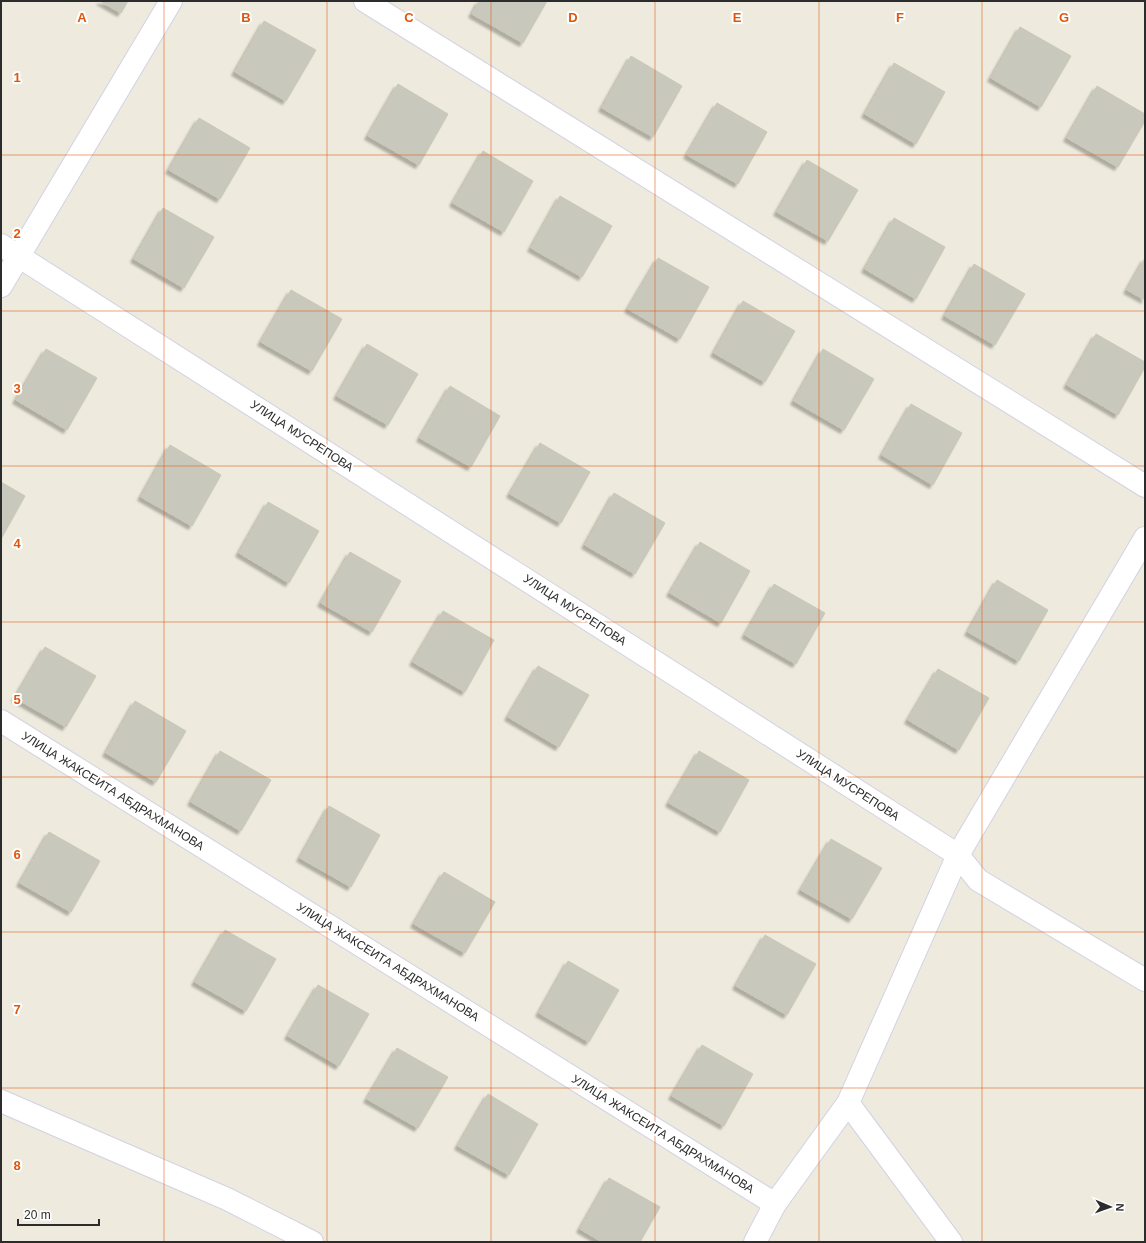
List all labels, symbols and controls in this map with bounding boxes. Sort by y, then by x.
text: A [77,10,87,25]
text: B [241,10,251,25]
text: C [404,10,414,25]
text: D [568,10,578,25]
text: E [733,10,742,25]
text: F [896,10,904,25]
text: G [1059,10,1069,25]
text: 1 [13,70,21,85]
text: 2 [13,226,21,241]
text: 3 [13,381,21,396]
street label: УЛИЦА МУСРЕПОВА [248,398,356,474]
text: 4 [13,536,21,551]
street label: УЛИЦА МУСРЕПОВА [521,572,629,648]
text: 5 [13,692,21,707]
street label: УЛИЦА ЖАКСЕИТА АБДРАХМАНОВА [19,729,207,853]
street label: УЛИЦА МУСРЕПОВА [794,747,902,823]
text: 6 [13,847,21,862]
street label: УЛИЦА ЖАКСЕИТА АБДРАХМАНОВА [294,900,482,1024]
text: 7 [13,1002,21,1017]
street label: УЛИЦА ЖАКСЕИТА АБДРАХМАНОВА [569,1072,757,1196]
text: 8 [13,1158,21,1173]
north arrow [1090,1187,1130,1227]
scale bar [18,1201,99,1227]
text: N [1114,1203,1126,1212]
text: 20 m [24,1208,51,1222]

